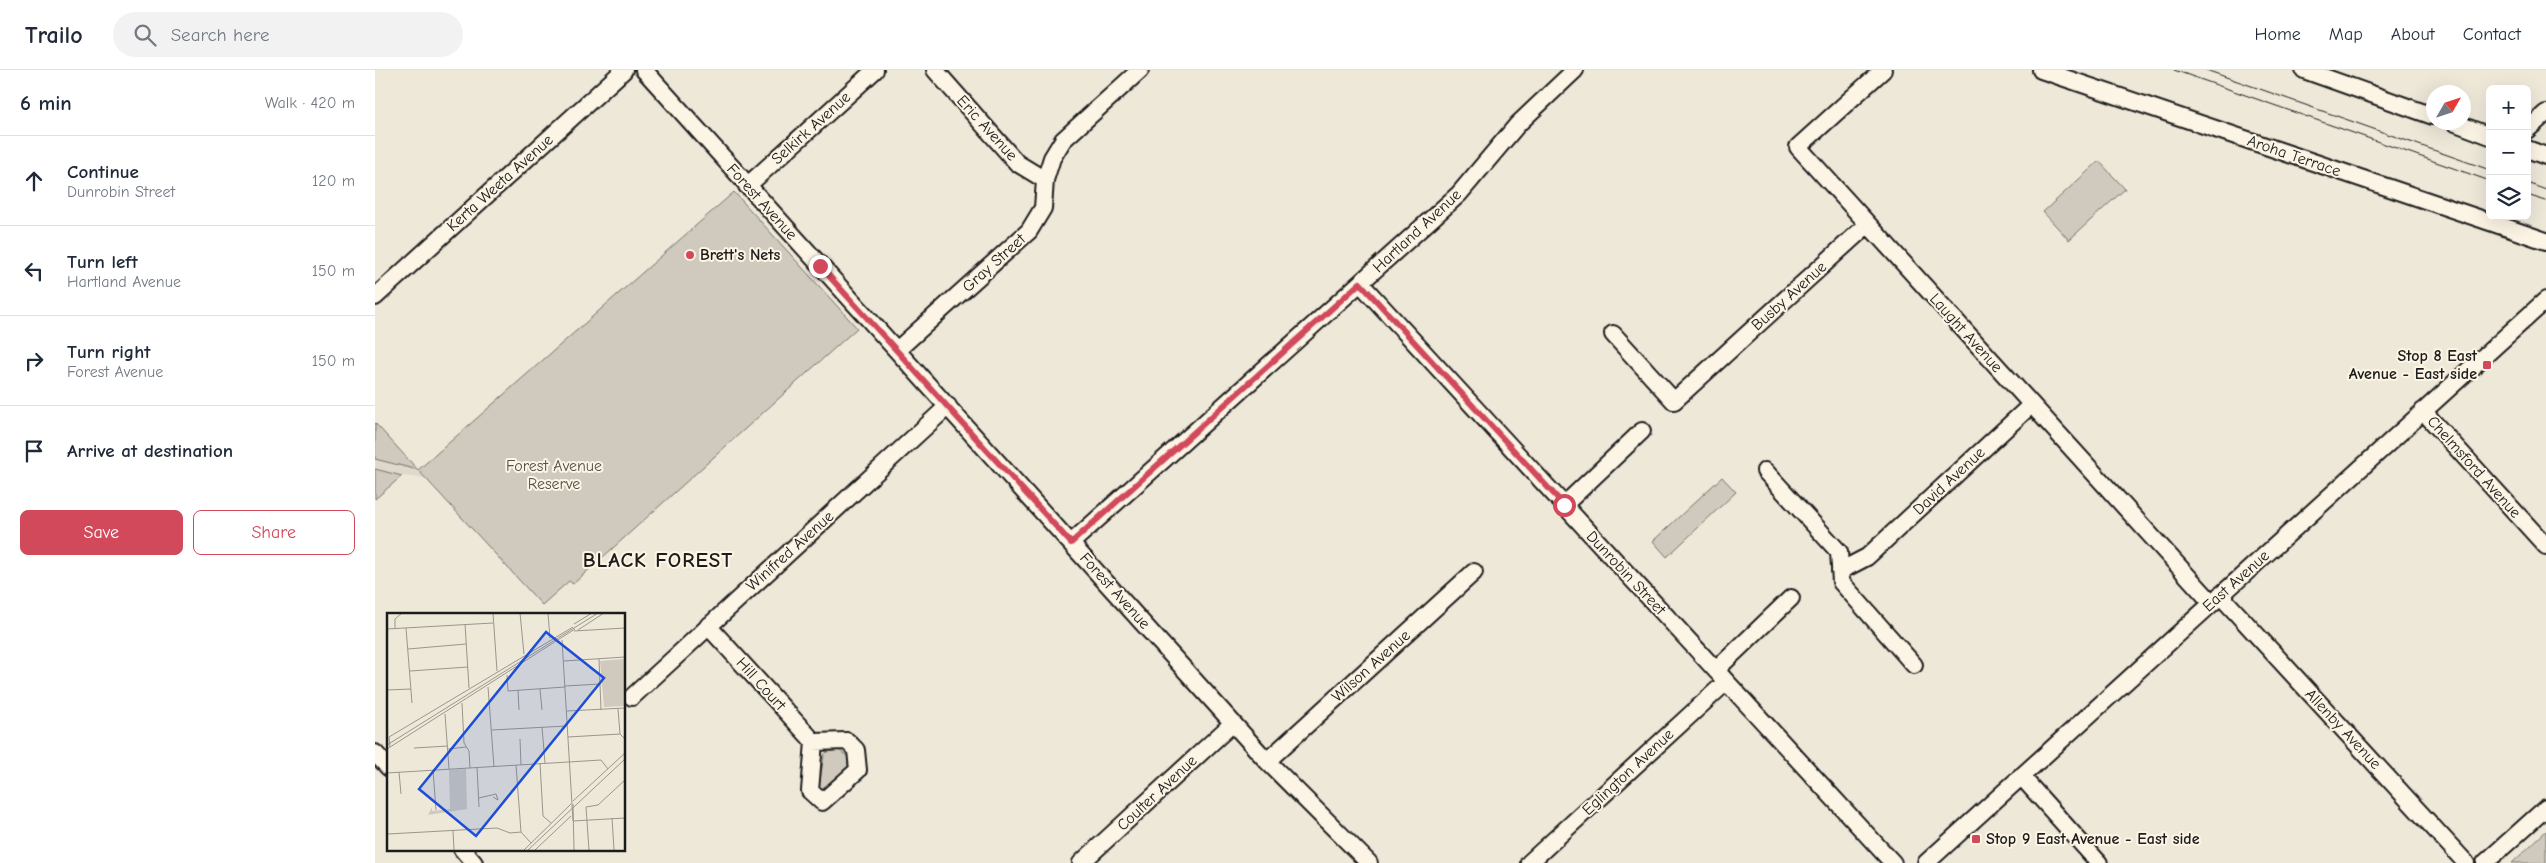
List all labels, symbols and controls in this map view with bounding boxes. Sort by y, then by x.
search box [113,12,463,57]
text: Trailo [25,21,83,49]
icon: search [131,21,159,49]
text: Search here [171,24,270,46]
text: Home [2254,24,2301,45]
text: Map [2329,24,2363,45]
text: About [2391,24,2435,45]
text: Contact [2463,24,2521,45]
north arrow [2426,85,2471,130]
map controls [2486,85,2531,220]
button: + [2486,85,2531,130]
street label: Selkirk Avenue [768,88,854,168]
text: 6 min [20,91,72,115]
street label: Eric Avenue [953,92,1021,164]
text: Walk · 420 m [265,94,355,112]
button: − [2486,130,2531,175]
street label: Kerta Weeta Avenue [443,131,557,235]
street label: Aroha Terrace [2245,132,2343,180]
street label: Forest Avenue [723,160,801,244]
text: Continue [67,161,139,183]
icon: ahead [20,167,48,195]
text: 120 m [312,172,355,190]
button: layers [2486,175,2531,220]
text: Dunrobin Street [67,183,175,201]
street label: Hartland Avenue [1369,186,1465,276]
street label: Gray Street [959,230,1029,296]
place label: Brett's Nets [700,246,780,264]
marker: Brett's Nets [684,249,696,261]
text: Turn left [67,251,138,273]
route end [809,255,832,278]
icon: left [20,257,48,285]
street label: Busby Avenue [1748,258,1830,334]
text: 150 m [312,262,355,280]
text: Hartland Avenue [67,273,181,291]
street label: Laught Avenue [1926,290,2006,376]
text: Turn right [67,341,151,363]
icon: right [20,347,48,375]
place label: Stop 8 East Avenue - East side [2349,347,2478,383]
text: 150 m [312,352,355,370]
marker: Stop 8 East Avenue - East side [2481,359,2493,371]
text: Forest Avenue [67,363,163,381]
street label: Chelmsford Avenue [2423,412,2525,522]
icon: arrive [20,437,48,465]
text: Arrive at destination [67,440,233,462]
street label: David Avenue [1910,443,1988,519]
park label: Forest Avenue Reserve [506,457,602,493]
route start [1553,494,1576,517]
street label: Winifred Avenue [743,507,837,595]
button: Save [20,510,183,555]
button: Share [193,510,355,555]
street label: Dunrobin Street [1583,527,1670,619]
street label: East Avenue [2199,546,2273,616]
district label: BLACK FOREST [583,548,733,572]
street label: Forest Avenue [1076,549,1154,633]
inset map [387,613,625,850]
street label: Wilson Avenue [1328,626,1414,706]
street label: Hill Court [733,654,790,714]
street label: Allenby Avenue [2301,685,2385,773]
street label: Eglington Avenue [1579,725,1677,819]
street label: Coulter Avenue [1113,751,1201,835]
place label: Stop 9 East Avenue - East side [1986,830,2200,848]
marker: Stop 9 East Avenue - East side [1970,833,1982,845]

